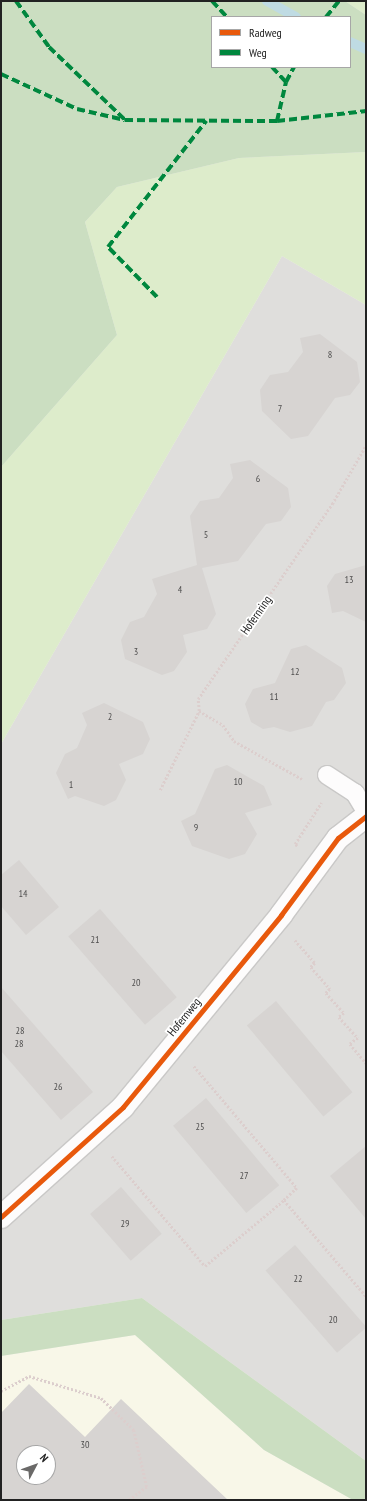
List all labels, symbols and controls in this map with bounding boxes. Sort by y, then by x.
legend [211,16,351,68]
text: Radweg [249,25,282,40]
text: Weg [249,45,267,60]
house number: 8 [328,349,332,361]
house number: 7 [278,403,282,415]
house number: 6 [256,473,260,485]
house number: 5 [204,529,208,541]
house number: 13 [345,574,353,586]
house number: 4 [178,584,182,596]
street label: Hofernring [237,593,275,637]
house number: 3 [134,646,138,658]
house number: 12 [291,666,299,678]
house number: 11 [270,691,278,703]
house number: 2 [108,711,112,723]
house number: 10 [234,776,242,788]
house number: 1 [69,779,73,791]
house number: 9 [194,822,198,834]
house number: 14 [19,888,27,900]
house number: 21 [91,934,99,946]
house number: 20 [132,977,140,989]
street label: Hofernweg [164,995,204,1039]
house number: 28 [16,1025,24,1037]
house number: 28 [15,1038,23,1050]
house number: 26 [54,1081,62,1093]
house number: 25 [196,1121,204,1133]
house number: 27 [240,1170,248,1182]
house number: 29 [121,1218,129,1230]
house number: 22 [294,1273,302,1285]
house number: 20 [329,1314,337,1326]
house number: 30 [81,1439,89,1451]
north arrow [16,1445,56,1485]
text: N [37,1451,52,1465]

